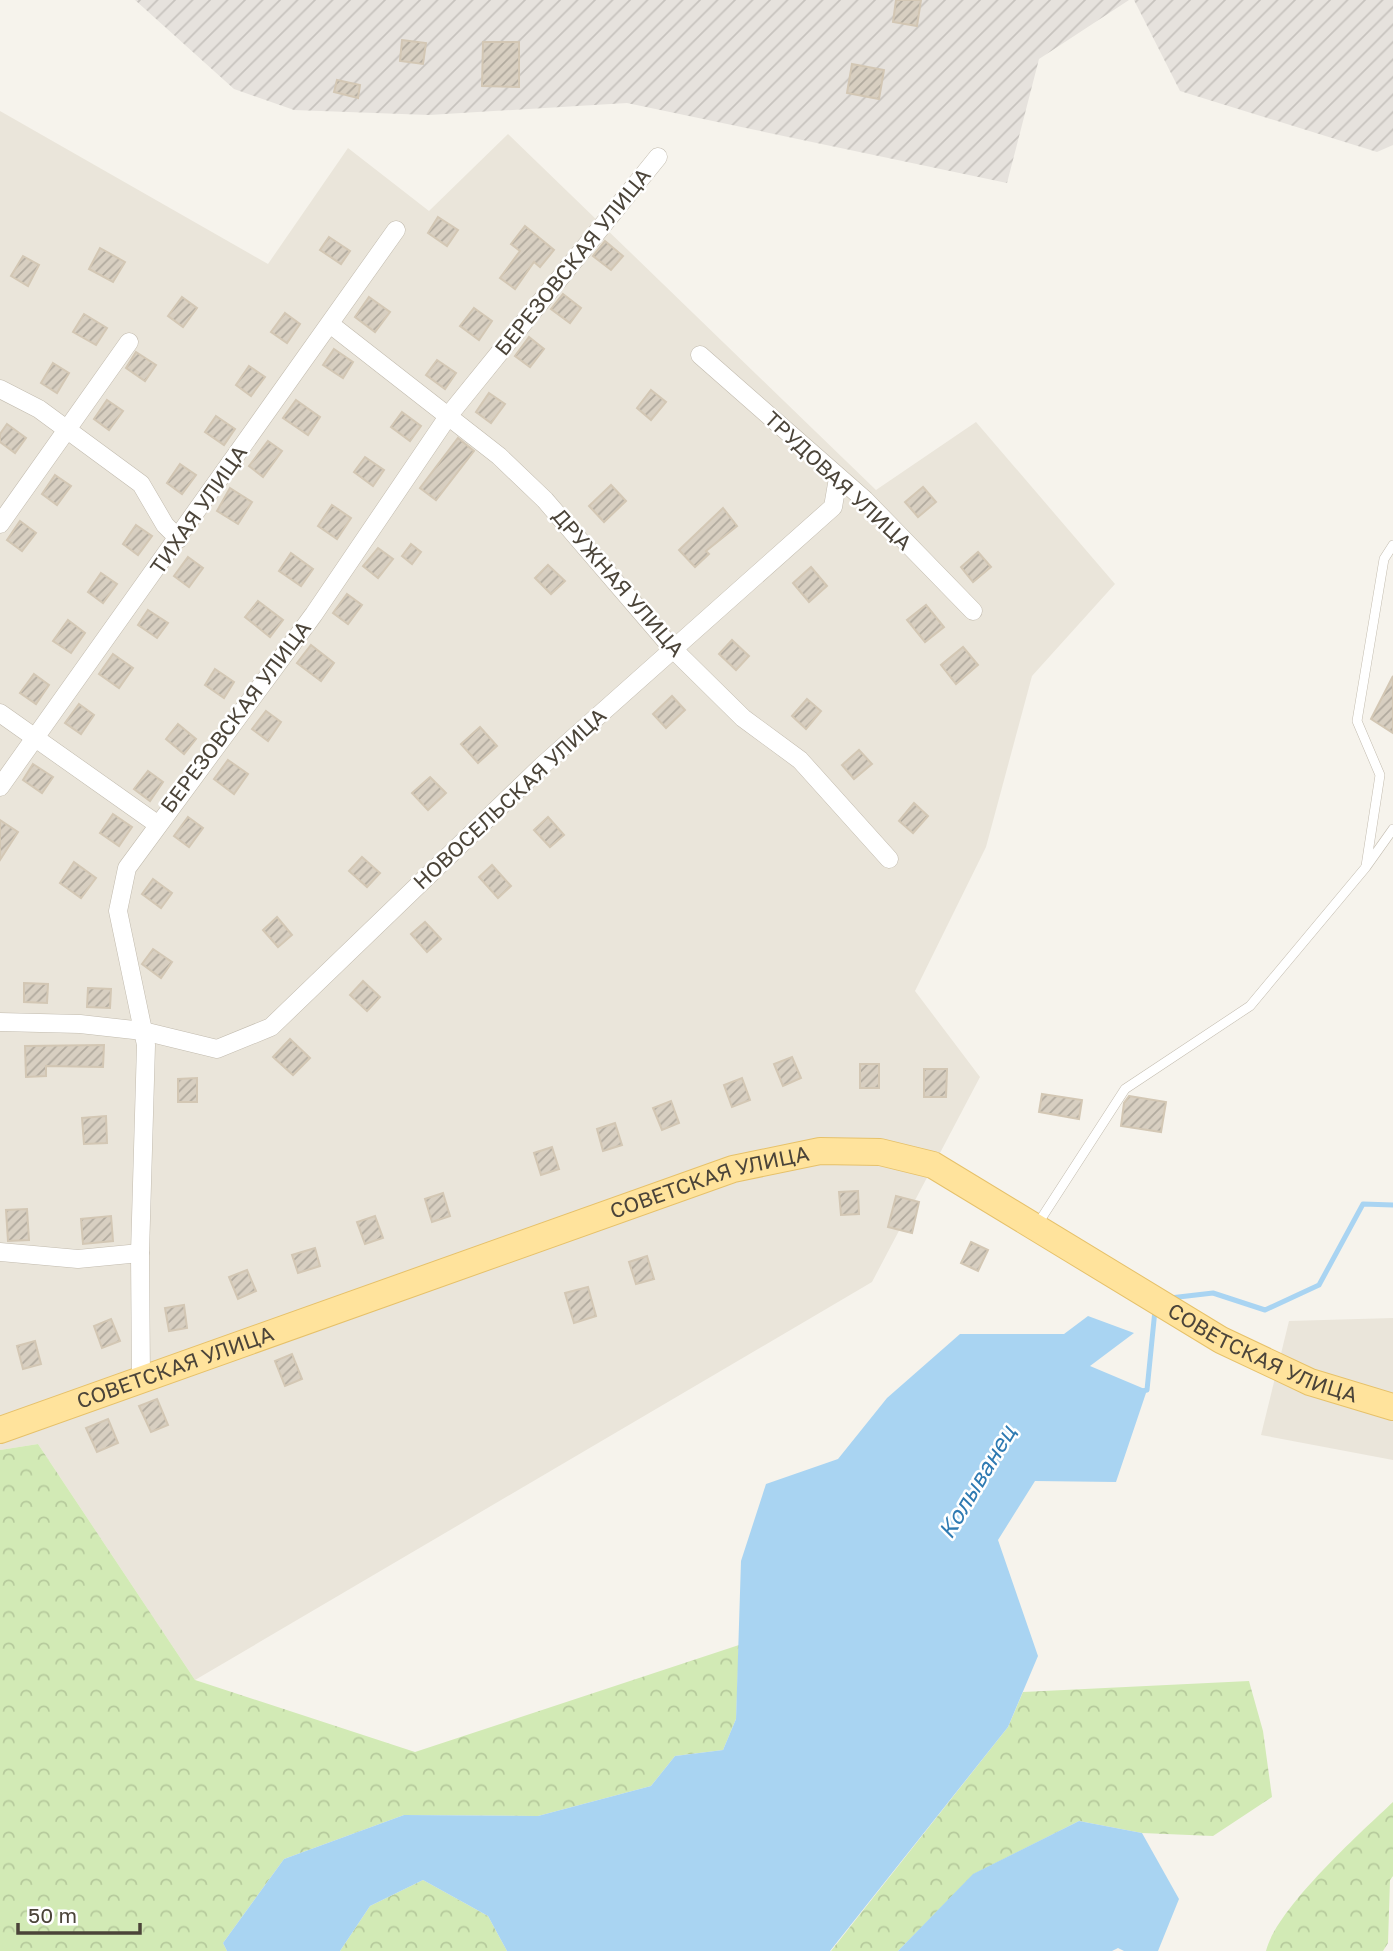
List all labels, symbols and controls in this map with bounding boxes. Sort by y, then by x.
street label: БЕРЕЗОВСКАЯ УЛИЦА [489,162,656,360]
street label: ТРУДОВАЯ УЛИЦА [760,405,918,555]
street label: ТИХАЯ УЛИЦА [144,440,252,579]
street label: ДРУЖНАЯ УЛИЦА [547,503,690,662]
street label: БЕРЕЗОВСКАЯ УЛИЦА [155,615,316,817]
street label: НОВОСЕЛЬСКАЯ УЛИЦА [407,702,611,895]
street label: СОВЕТСКАЯ УЛИЦА [606,1140,811,1224]
street label: СОВЕТСКАЯ УЛИЦА [1163,1297,1361,1408]
street label: СОВЕТСКАЯ УЛИЦА [73,1320,277,1414]
water label: Колыванец [931,1419,1021,1543]
scale bar [18,1892,140,1936]
text: 50 m [28,1902,77,1928]

